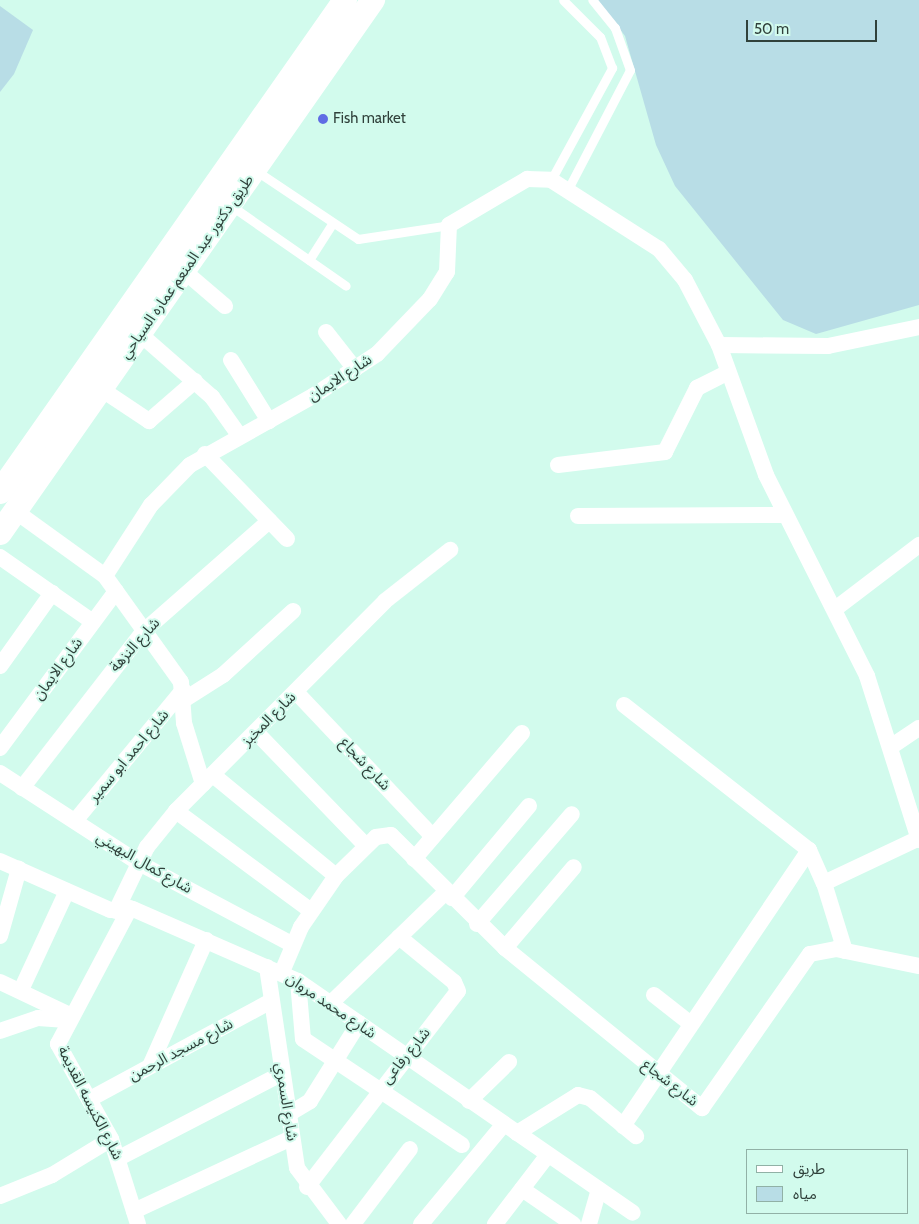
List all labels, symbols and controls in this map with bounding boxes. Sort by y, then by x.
scale bar [749,10,880,42]
text: 50 m [754,20,789,38]
place label: Fish market [333,110,406,128]
marker: Fish market [317,113,329,125]
street label: طريق دكتور عبد المنعم عماره السياحي [116,172,258,362]
street label: شارع الايمان [305,351,375,405]
street label: شارع النزهة [106,614,164,676]
street label: شارع الايمان [29,634,87,704]
street label: شارع المخبز [238,688,300,750]
street label: شارع احمد ابو سمير [85,706,173,806]
street label: شارع شجاع [336,734,394,794]
street label: شارع كمال البهيني [93,828,195,898]
street label: شارع محمد مروان [283,969,379,1043]
street label: شارع مسجد الرحمن [126,1015,236,1085]
street label: شارع رفاعى [378,1024,434,1088]
street label: شارع الكنيسه القديمة [54,1043,126,1163]
street label: شارع شجاع [638,1056,702,1110]
street label: شارع السمري [271,1062,301,1142]
legend [746,1149,909,1214]
text: طريق [793,1160,825,1178]
text: مياه [793,1185,817,1203]

